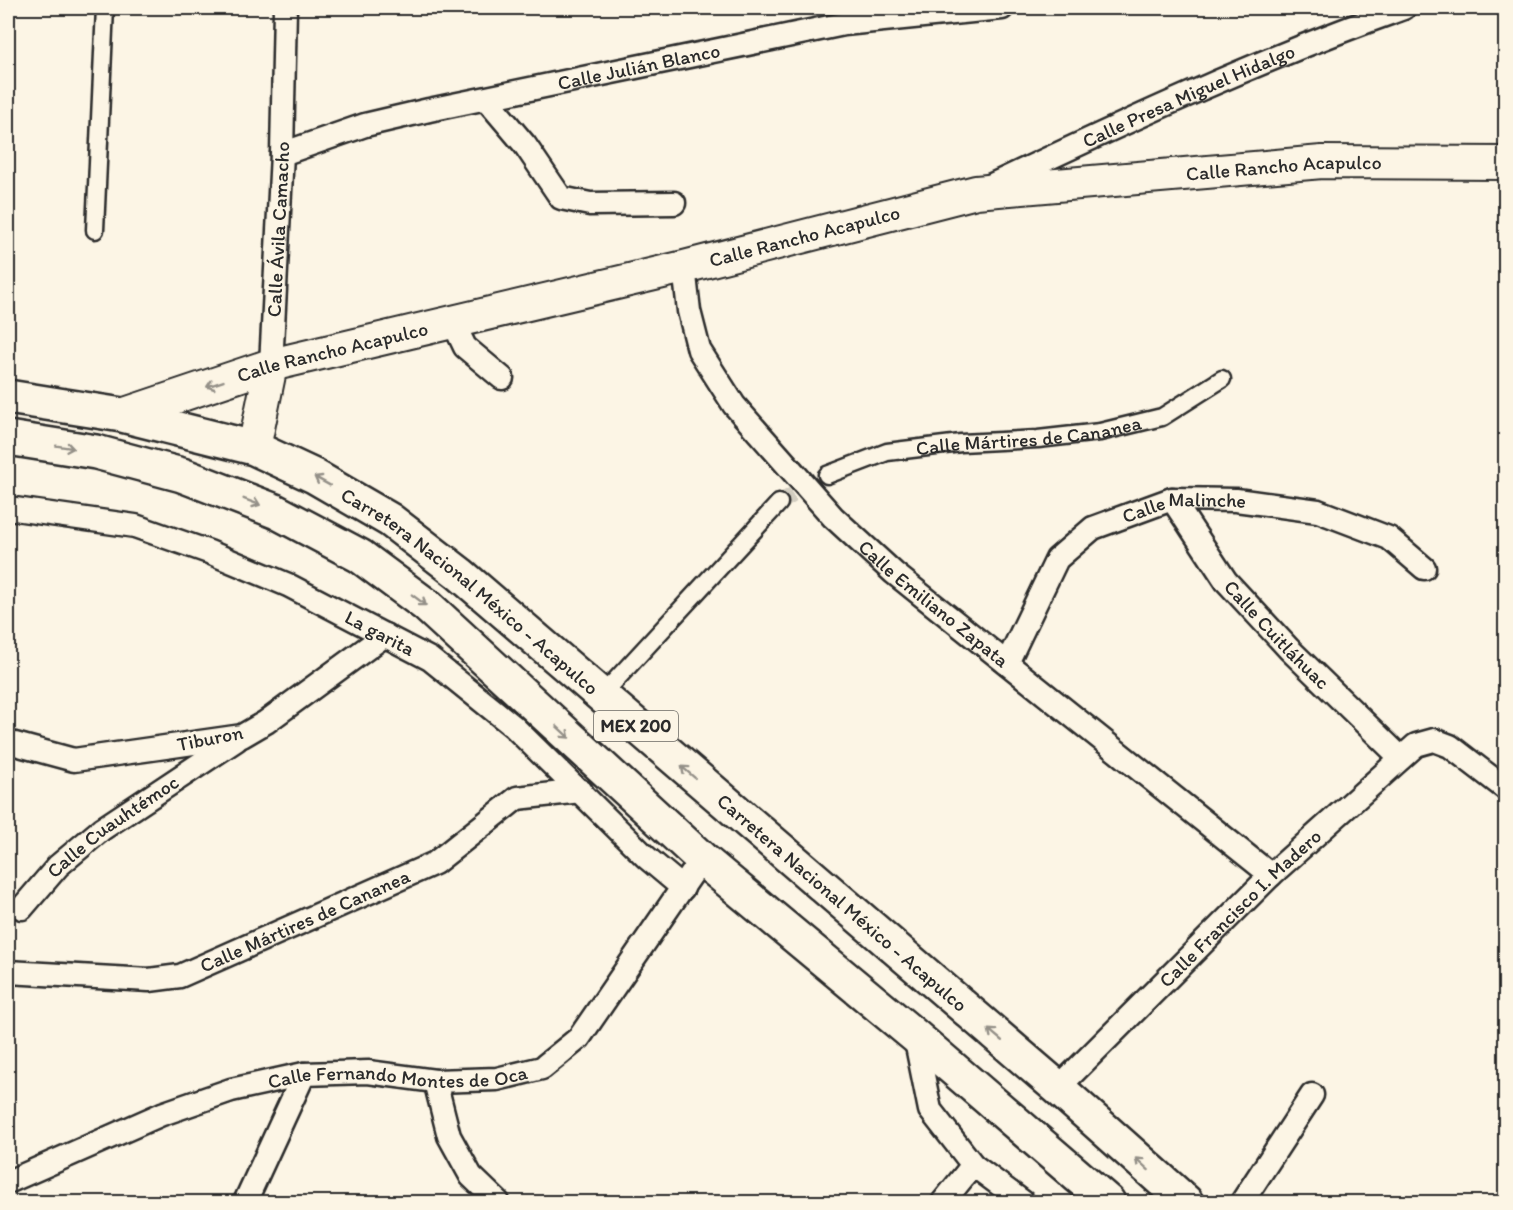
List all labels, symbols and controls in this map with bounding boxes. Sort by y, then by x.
street label: Calle Julián Blanco [555,38,722,95]
street label: Calle Presa Miguel Hidalgo [1078,39,1299,153]
street label: Calle Ávila Camacho [262,141,294,318]
street label: Calle Rancho Acapulco [1185,150,1382,186]
street label: Calle Rancho Acapulco [706,200,902,272]
street label: Calle Rancho Acapulco [234,316,430,388]
one-way arrow [206,379,225,390]
street label: Calle Mártires de Cananea [915,410,1144,460]
one-way arrow [55,442,75,453]
one-way arrow [314,475,332,486]
street label: Carretera Nacional México - Acapulco [337,482,604,700]
street label: Calle Malinche [1119,487,1248,528]
one-way arrow [242,497,261,508]
street label: Calle Emiliano Zapata [854,534,1014,673]
street label: Calle Cuitláhuac [1219,575,1335,694]
one-way arrow [411,594,427,607]
street label: La garita [341,605,420,661]
road number: MEX 200 [594,711,678,741]
street label: Tiburon [175,720,245,756]
one-way arrow [555,725,570,739]
one-way arrow [680,765,696,778]
street label: Calle Cuauhtémoc [41,770,183,882]
street label: Carretera Nacional México - Acapulco [712,788,972,1017]
street label: Calle Francisco I. Madero [1154,824,1326,992]
street label: Calle Mártires de Cananea [196,863,414,978]
one-way arrow [988,1028,1003,1042]
street label: Calle Fernando Montes de Oca [265,1060,530,1094]
one-way arrow [1135,1157,1150,1171]

